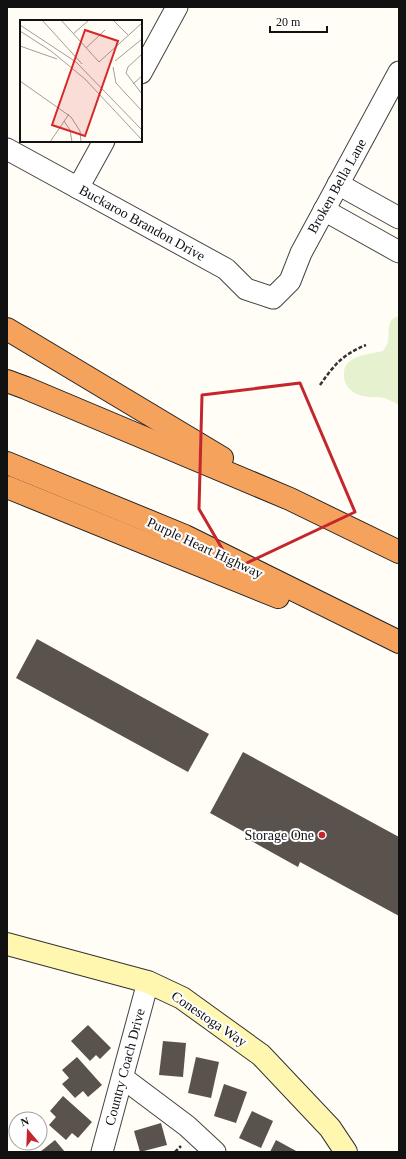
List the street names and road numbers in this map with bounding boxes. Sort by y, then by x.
street label: Broken Bella Lane [305,136,369,236]
street label: Buckaroo Brandon Drive [76,182,208,264]
street label: Purple Heart Highway [145,515,265,581]
street label: Conestoga Way [168,988,250,1050]
street label: Country Coach Drive [102,1007,148,1127]

